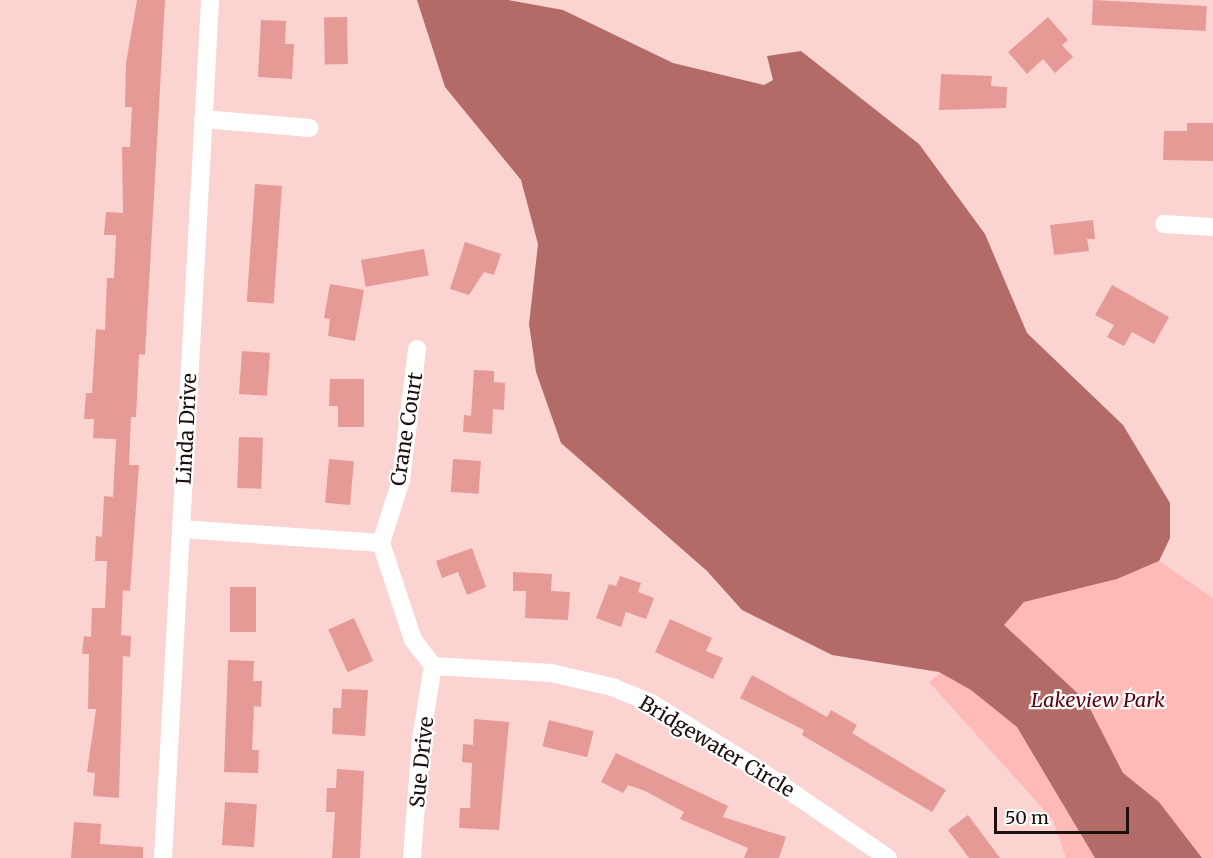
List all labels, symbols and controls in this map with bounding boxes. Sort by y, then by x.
street label: Crane Court [385,371,427,487]
street label: Linda Drive [171,373,201,485]
park label: Lakeview Park [1031,687,1165,711]
street label: Bridgewater Circle [635,690,799,802]
street label: Sue Drive [404,715,438,809]
scale bar [997,795,1132,833]
text: 50 m [1005,806,1049,829]

